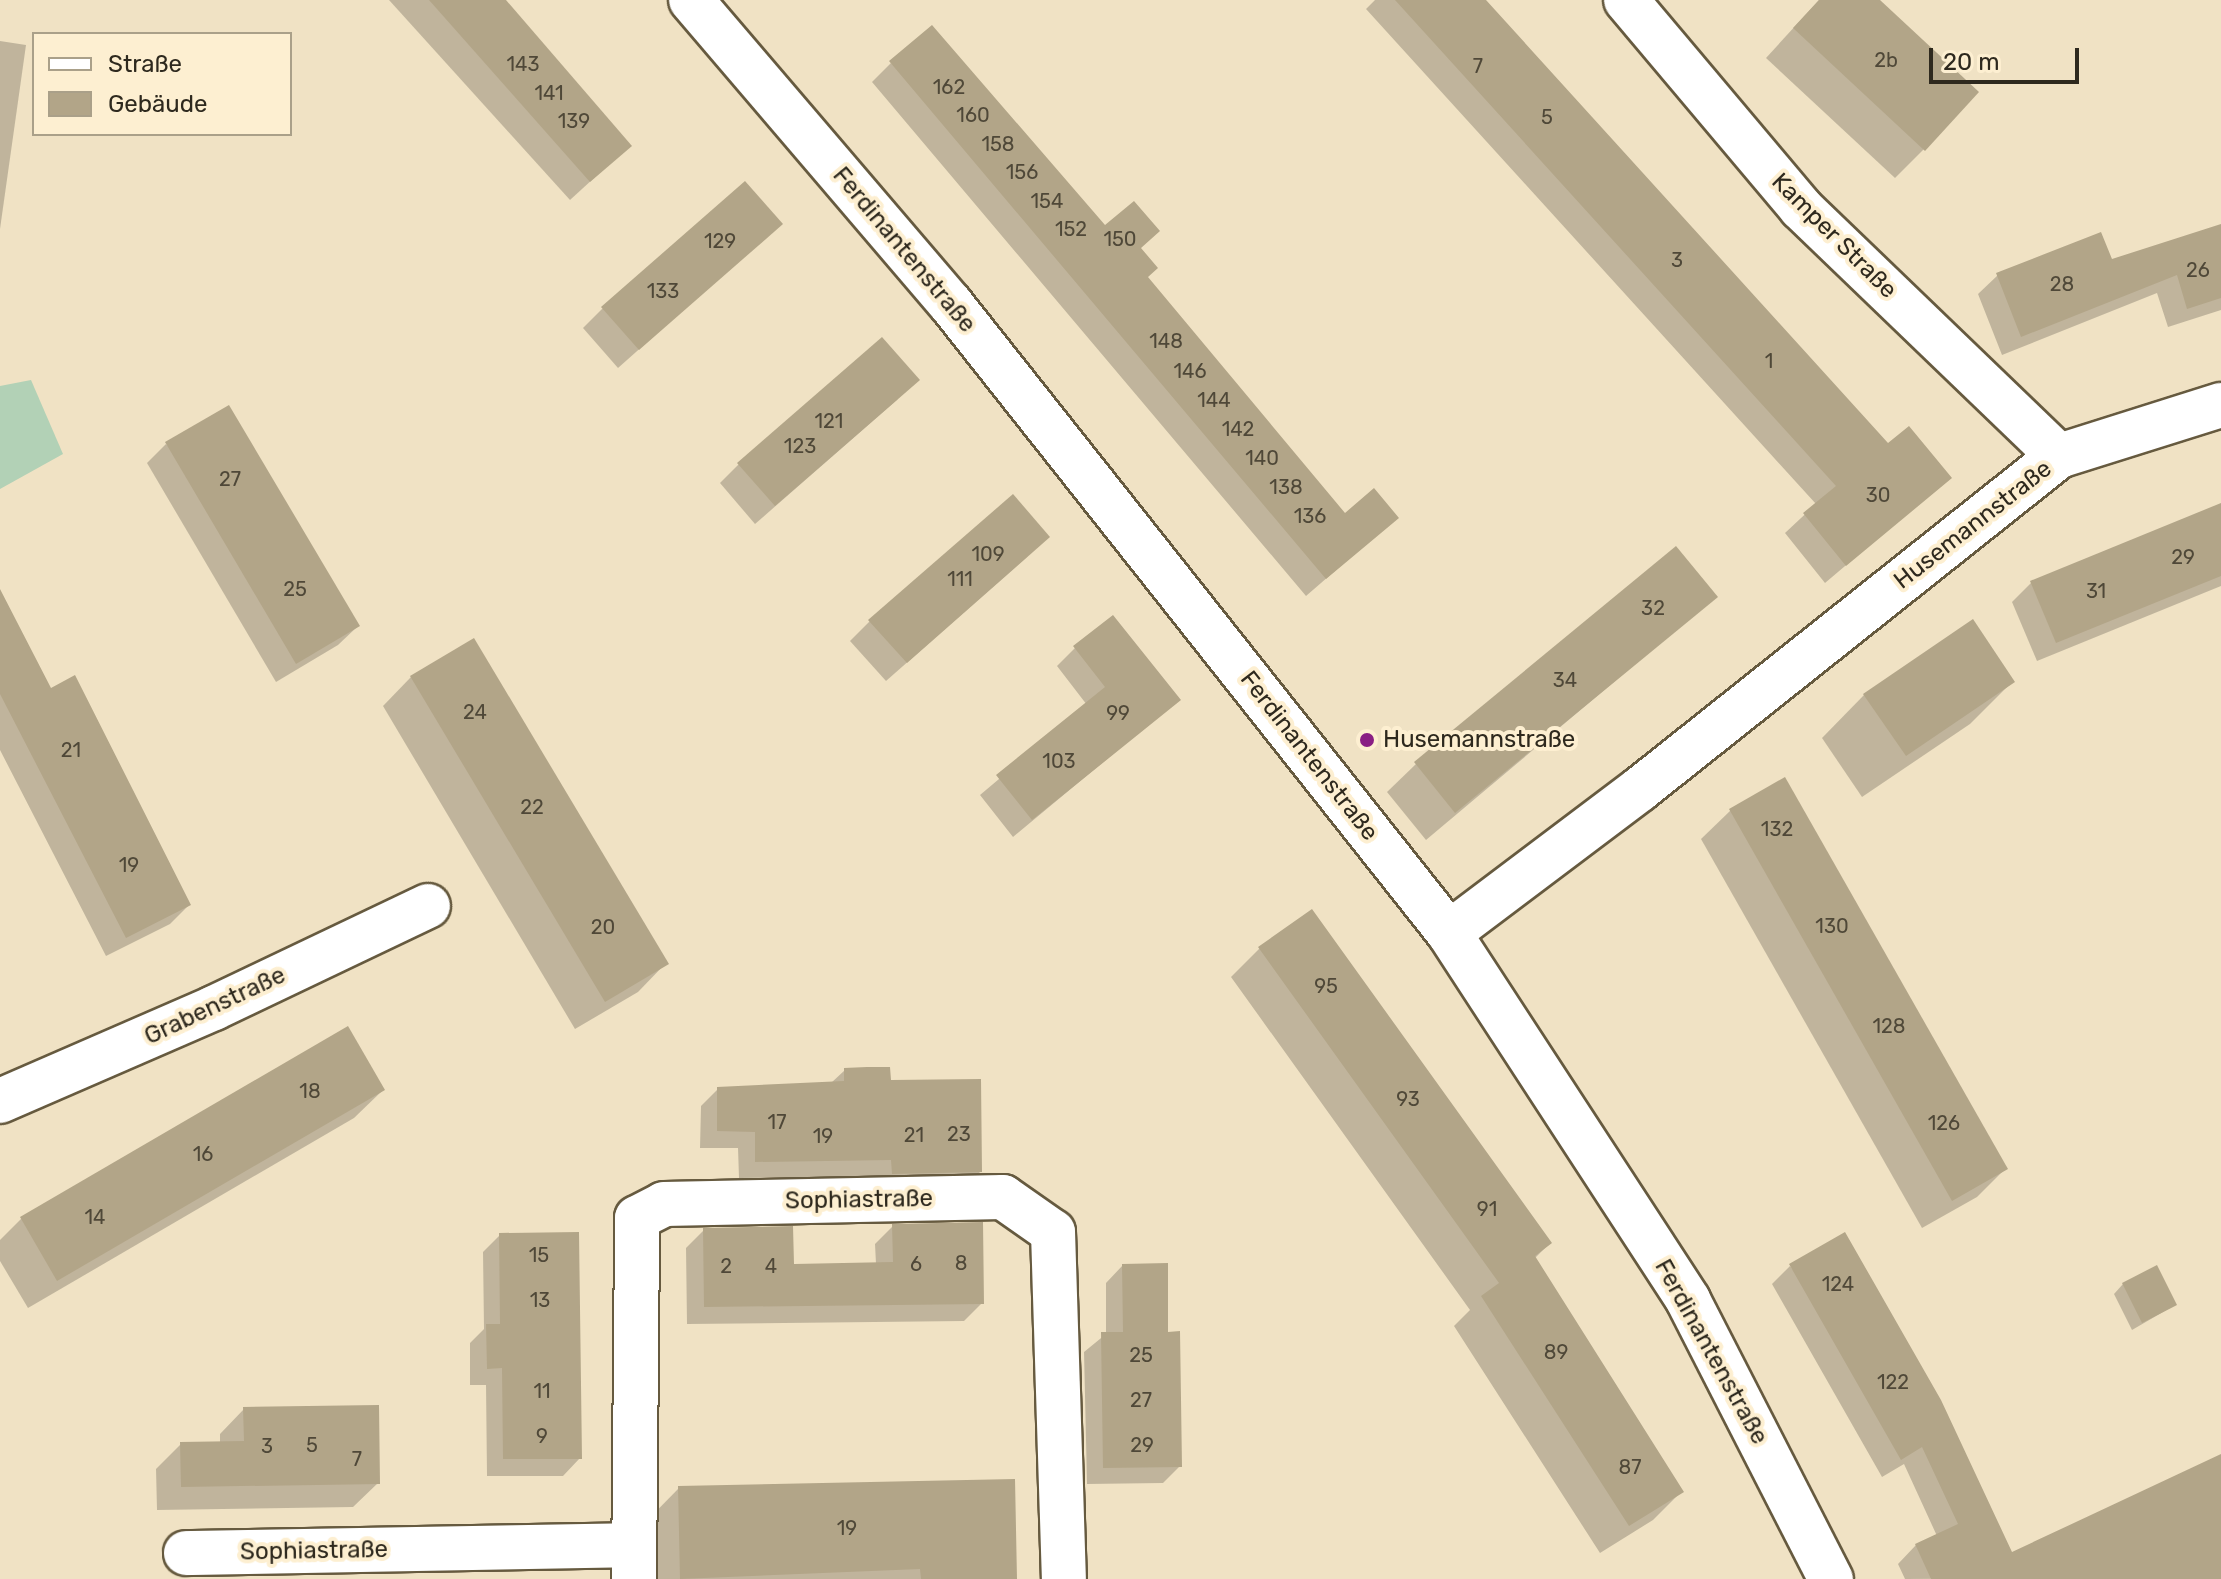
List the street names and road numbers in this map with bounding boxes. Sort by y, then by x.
street label: Ferdinantenstraße [826,161,982,339]
street label: Kamper Straße [1765,167,1903,305]
street label: Husemannstraße [1888,454,2058,596]
street label: Ferdinantenstraße [1234,666,1384,846]
street label: Grabenstraße [140,961,290,1051]
street label: Sophiastraße [785,1184,933,1216]
street label: Ferdinantenstraße [1648,1254,1774,1450]
street label: Sophiastraße [240,1535,388,1567]

